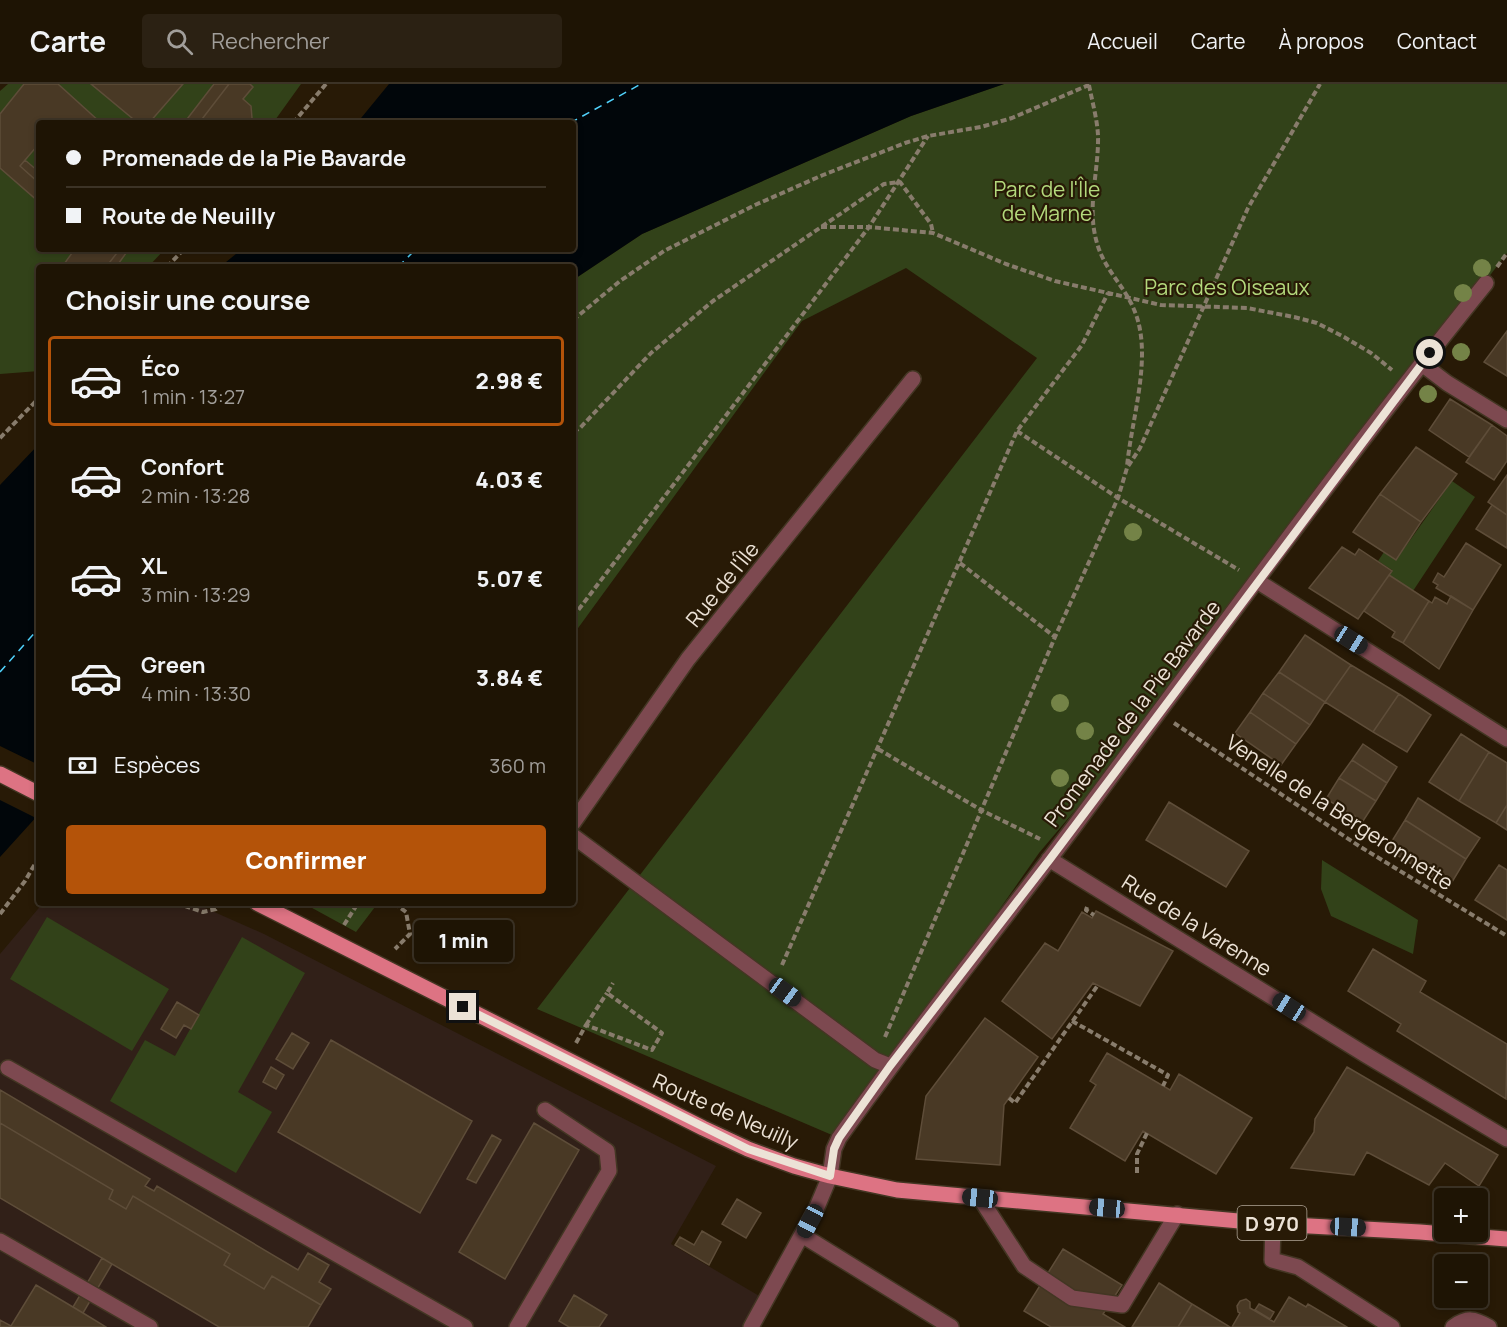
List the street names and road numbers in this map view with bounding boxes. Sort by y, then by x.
street label: Rue de l'Île [679,536,765,632]
street label: Promenade de la Pie Bavarde [1038,594,1226,832]
street label: Venelle de la Bergeronnette [1221,728,1459,896]
street label: Rue de la Varenne [1117,868,1277,982]
street label: Route de Neuilly [649,1066,803,1156]
road number: D 970 [1238,1206,1306,1240]

